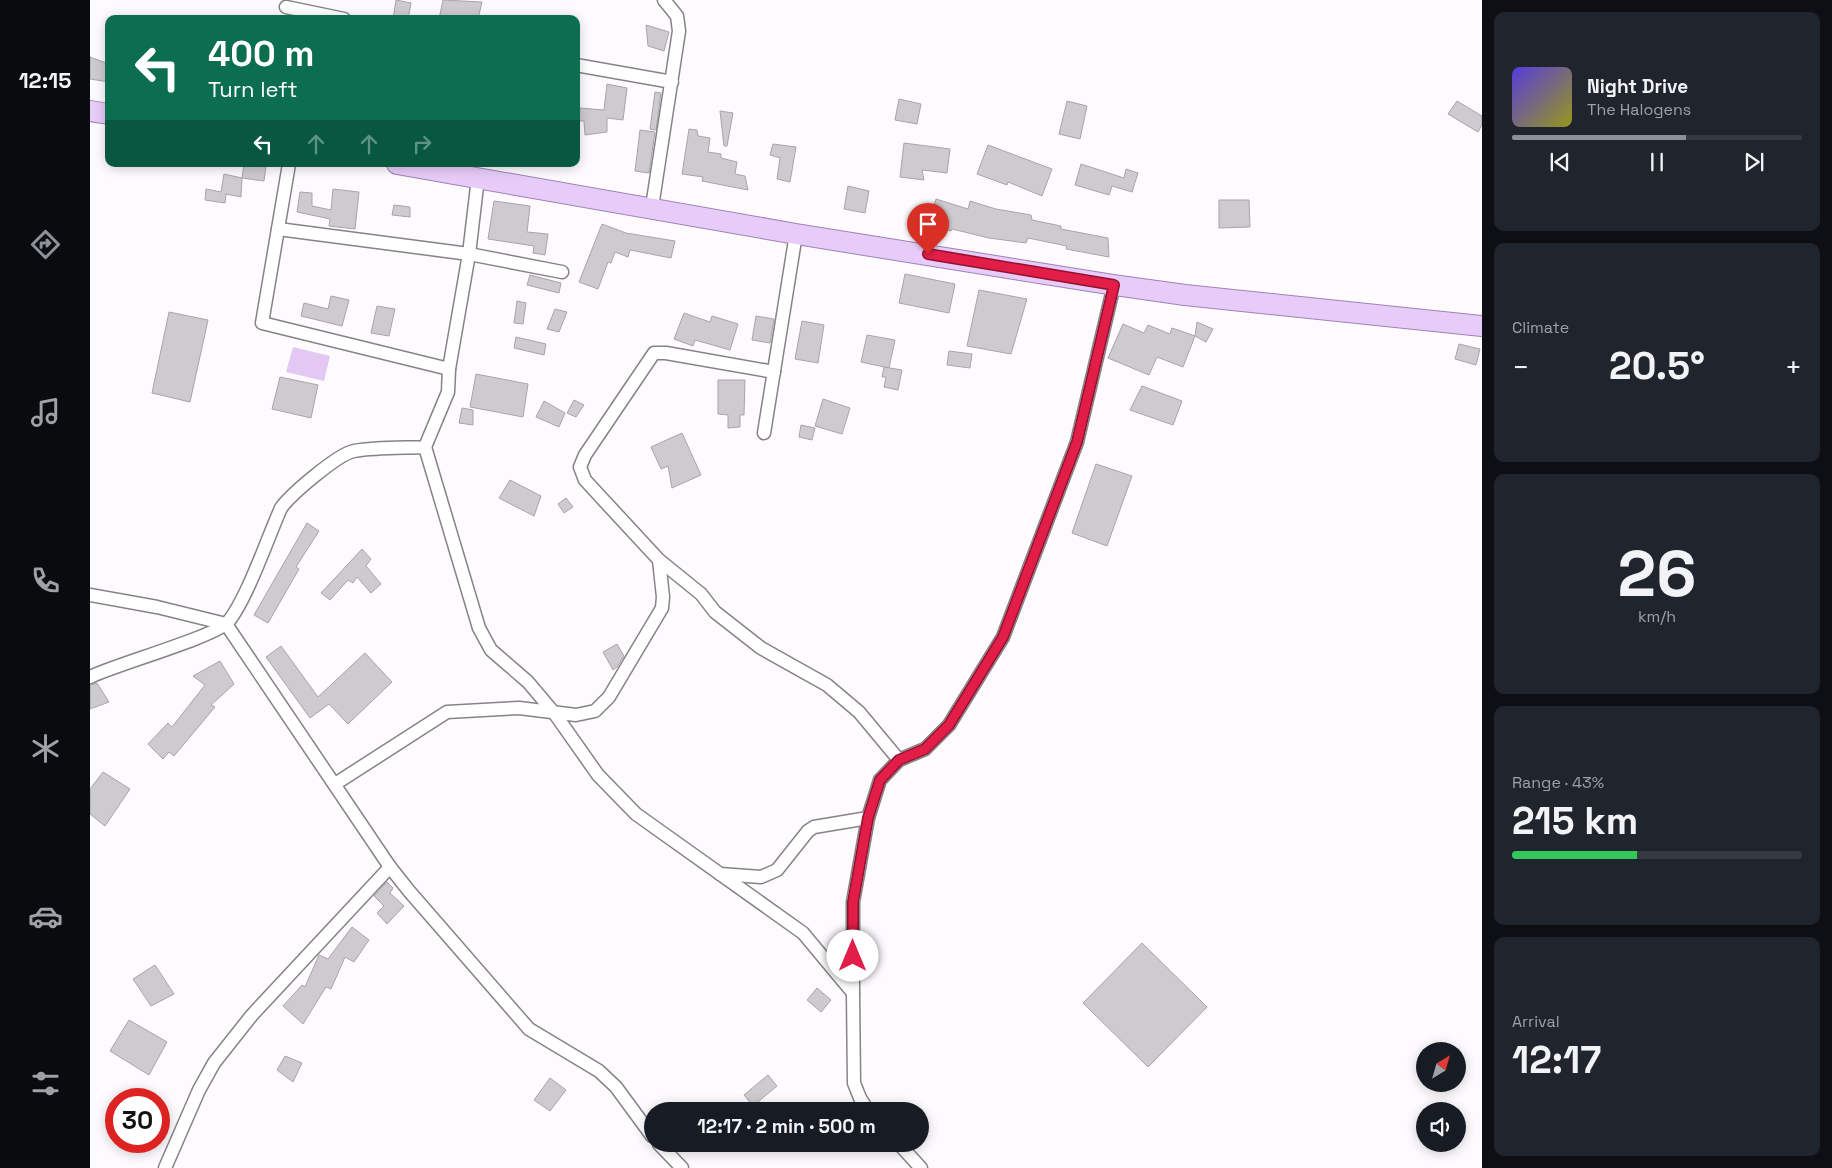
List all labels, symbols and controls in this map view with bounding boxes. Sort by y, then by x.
text: 400 m [208,32,314,76]
icon: left [125,35,190,100]
text: 12:15 [19,66,71,94]
text: Night Drive [1587,74,1688,99]
text: Turn left [208,75,298,103]
text: The Halogens [1587,99,1691,120]
icon: left [249,130,277,158]
icon: ahead [302,130,330,158]
icon: ahead [355,130,383,158]
icon: right [408,130,436,158]
icon: previous [1546,148,1574,176]
icon: pause [1643,148,1671,176]
icon: next [1740,148,1768,176]
pin [907,203,949,254]
icon: arrive [914,210,942,238]
icon: directions [28,227,63,262]
text: Climate [1512,317,1569,338]
text: 20.5° [1609,342,1705,390]
text: − [1512,349,1529,385]
text: + [1785,349,1802,385]
icon: music [28,395,63,430]
text: 26 [1618,532,1696,615]
icon: phone [28,563,63,598]
text: km/h [1638,606,1676,627]
icon: climate [28,731,63,766]
text: Range · 43% [1512,772,1604,793]
text: 215 km [1512,797,1638,845]
icon: car [28,899,63,934]
position arrow [826,929,878,981]
text: Arrival [1512,1011,1560,1032]
text: 12:17 [1512,1036,1601,1084]
north arrow [1416,1042,1466,1092]
map controls [1416,1042,1466,1152]
icon: filters [28,1066,63,1101]
speed limit sign: 30 [105,1088,170,1153]
button: sound [1416,1102,1466,1152]
text: 12:17 · 2 min · 500 m [697,1114,876,1139]

